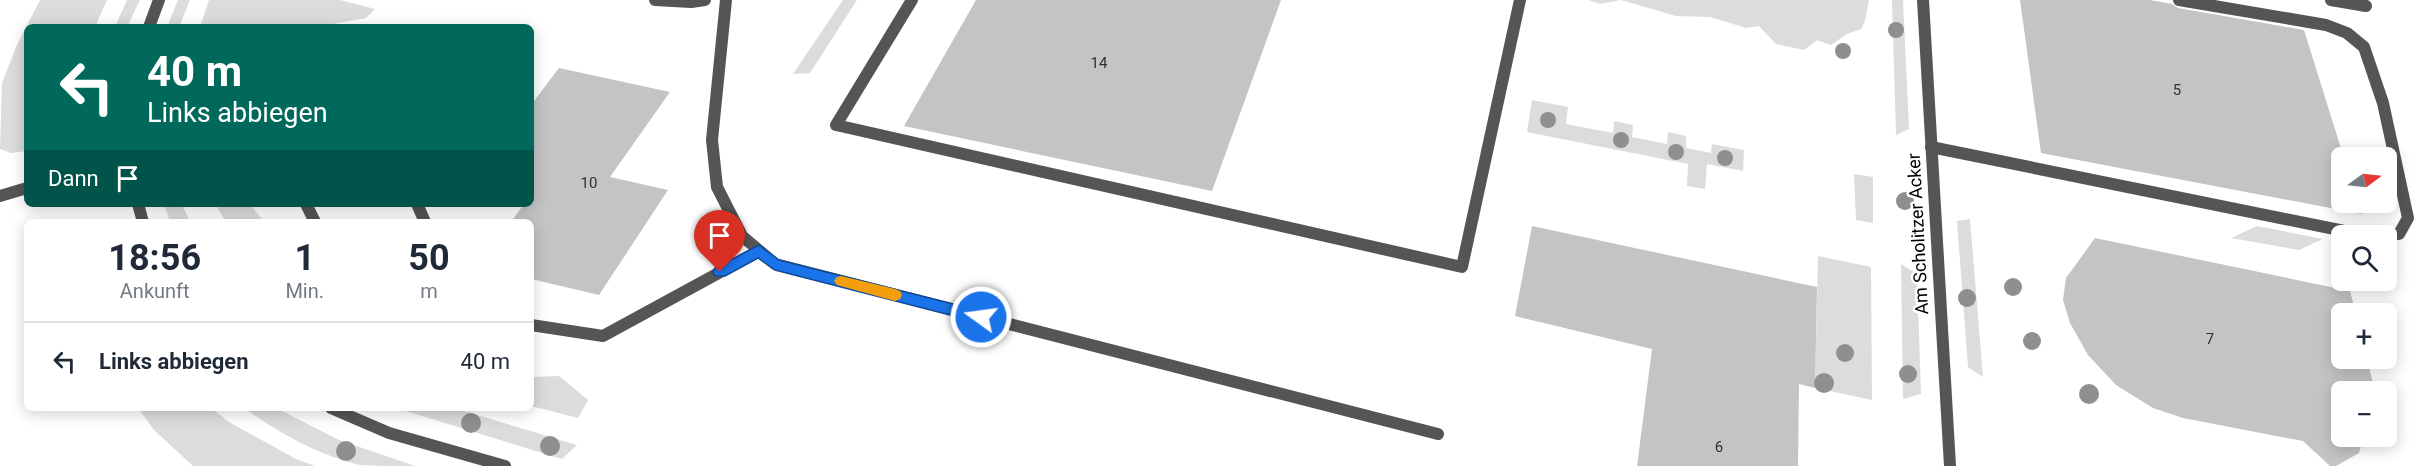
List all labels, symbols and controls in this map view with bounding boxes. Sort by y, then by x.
text: 40 m [147,47,242,96]
icon: left [48,48,126,126]
house number: 14 [1091,54,1108,72]
house number: 5 [2173,81,2181,99]
text: Links abbiegen [147,97,328,129]
north arrow [2331,147,2397,213]
map controls [2331,147,2397,447]
street label: Am Scholitzer Acker [1903,153,1932,315]
icon: arrive [111,162,144,195]
text: Dann [48,166,99,191]
house number: 10 [581,174,597,192]
pin [694,210,745,272]
icon: arrive [703,219,736,252]
button: search [2331,225,2397,291]
text: 18:56 [108,237,201,279]
text: 1 [294,237,315,279]
text: 50 [408,237,450,279]
text: Ankunft [120,279,190,303]
text: Min. [285,279,324,303]
text: m [420,279,438,303]
position arrow [949,285,1013,349]
button: + [2331,303,2397,369]
house number: 7 [2206,330,2214,348]
icon: left [48,345,81,378]
text: Links abbiegen [99,349,249,374]
text: 40 m [461,349,510,374]
button: − [2331,381,2397,447]
house number: 6 [1715,438,1723,456]

